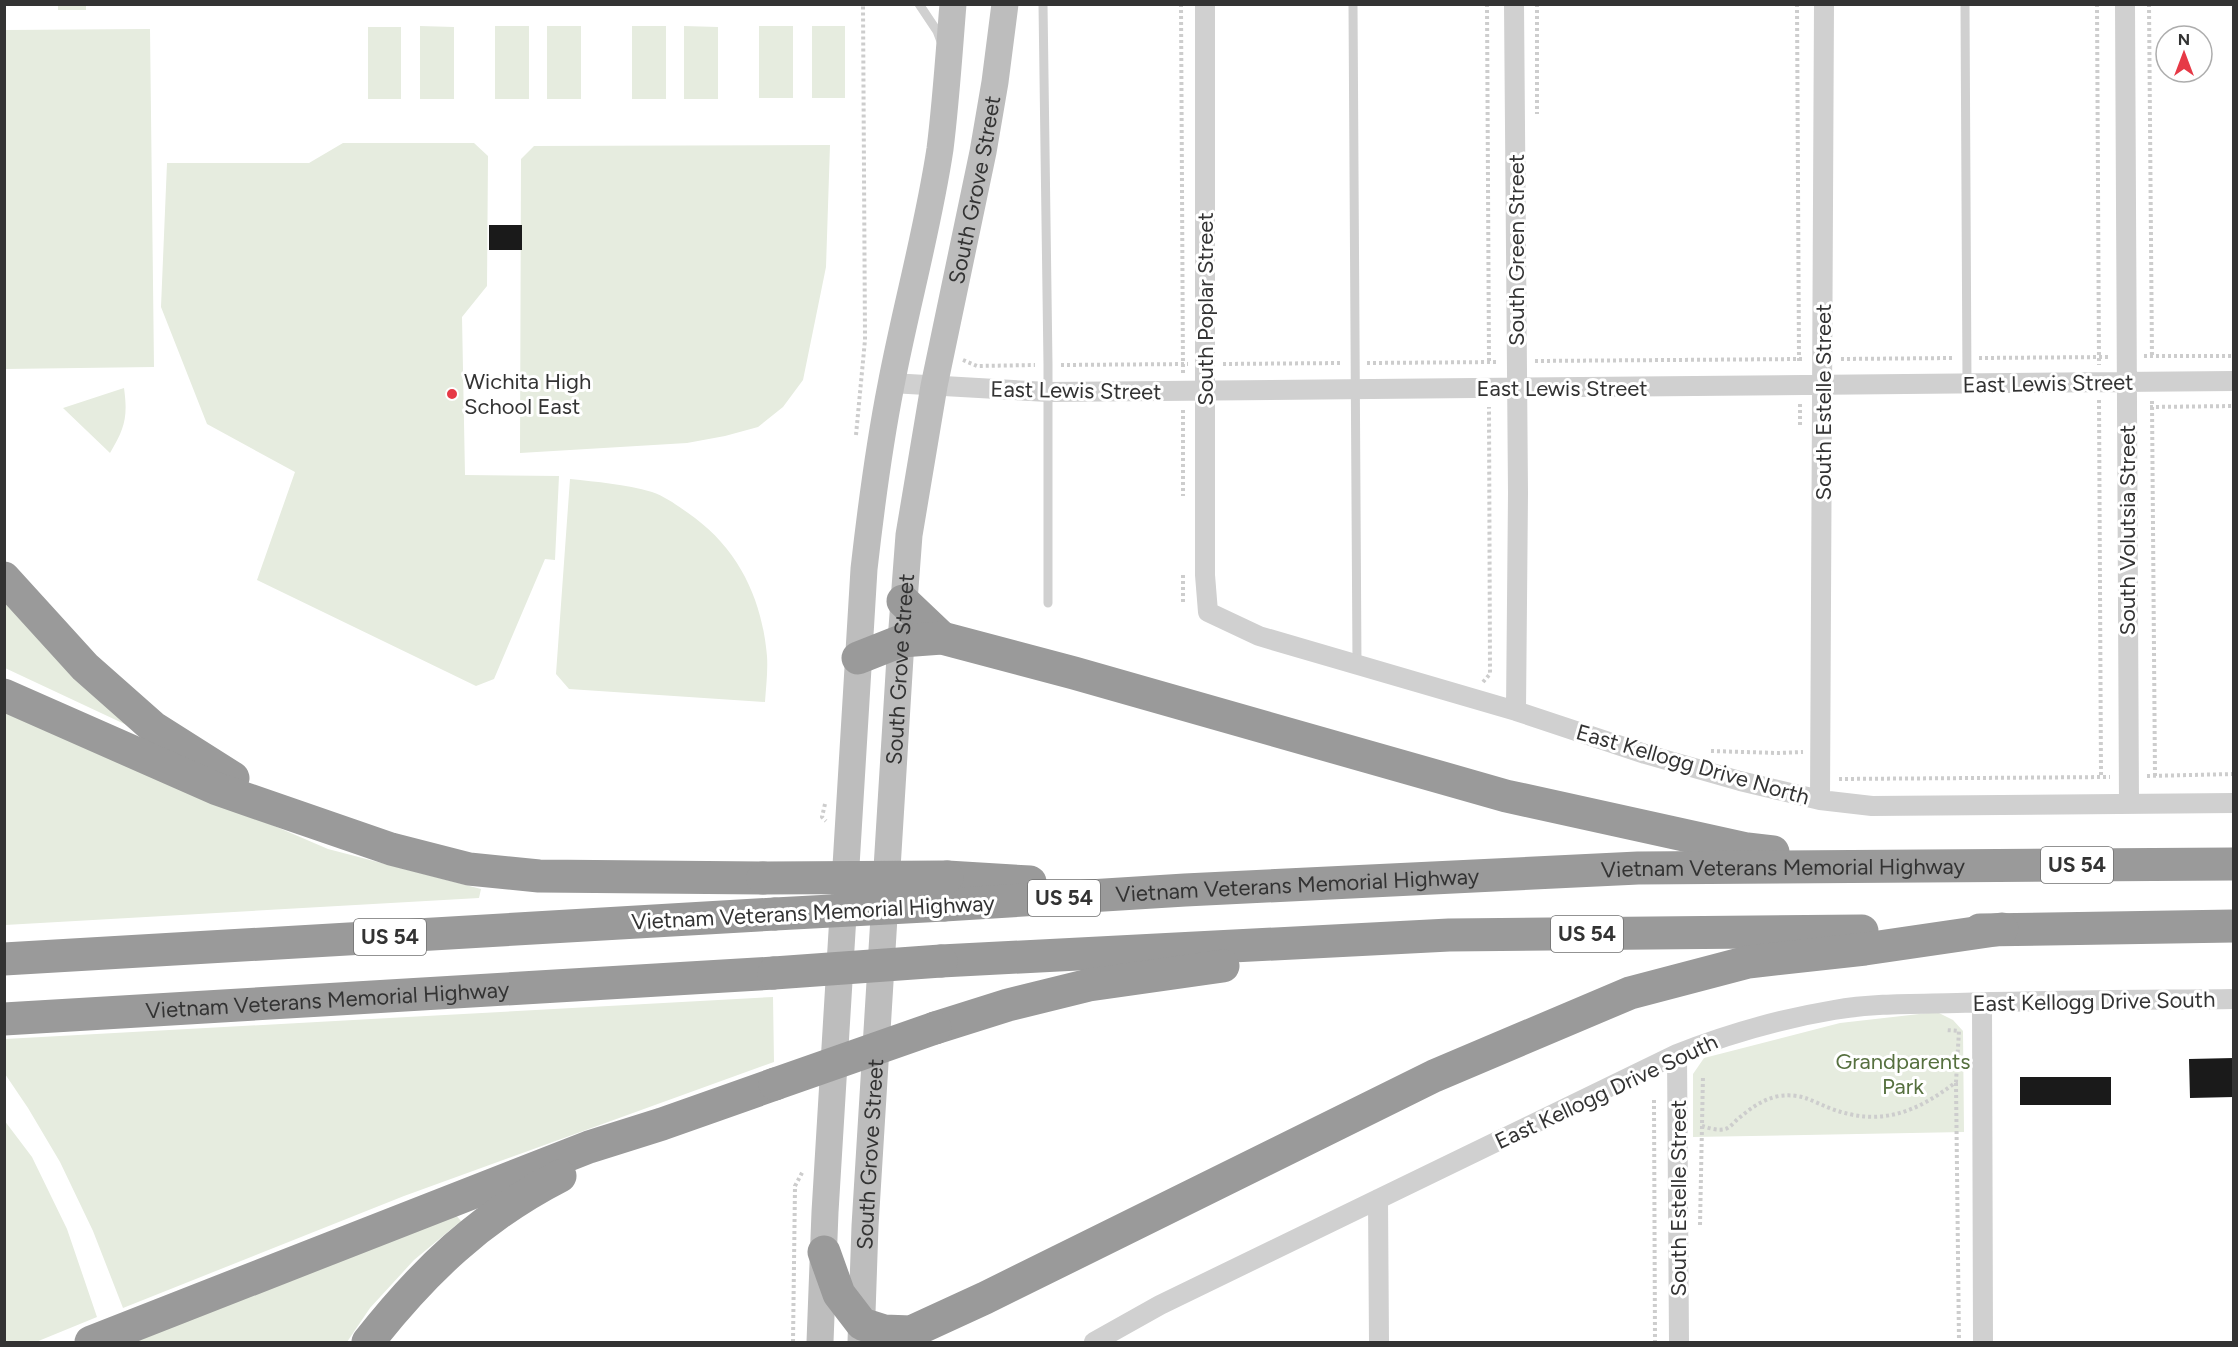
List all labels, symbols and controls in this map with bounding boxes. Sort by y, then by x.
north arrow [2154,24,2214,84]
text: N [2178,30,2190,49]
street label: South Grove Street [943,93,1006,286]
street label: South Green Street [1503,154,1530,346]
street label: South Poplar Street [1192,212,1219,406]
street label: South Estelle Street [1810,304,1837,500]
place label: Wichita High School East [464,368,591,420]
street label: East Lewis Street [1962,369,2134,398]
street label: East Lewis Street [1476,375,1648,402]
street label: East Lewis Street [990,376,1162,405]
marker: Wichita High School East [445,387,459,401]
street label: South Volutsia Street [2114,425,2141,635]
street label: South Grove Street [880,573,920,766]
street label: East Kellogg Drive North [1573,718,1813,811]
road number: US 54 [2041,847,2113,883]
street label: Vietnam Veterans Memorial Highway [1600,853,1966,884]
street label: Vietnam Veterans Memorial Highway [1115,863,1480,908]
road number: US 54 [1028,880,1100,916]
street label: Vietnam Veterans Memorial Highway [631,889,996,936]
road number: US 54 [1551,916,1623,952]
road number: US 54 [354,919,426,955]
street label: Vietnam Veterans Memorial Highway [145,976,510,1025]
street label: East Kellogg Drive South [1972,986,2216,1017]
street label: East Kellogg Drive South [1491,1028,1722,1155]
park label: Grandparents Park [1835,1048,1971,1100]
street label: South Grove Street [851,1058,889,1250]
street label: South Estelle Street [1665,1100,1692,1296]

